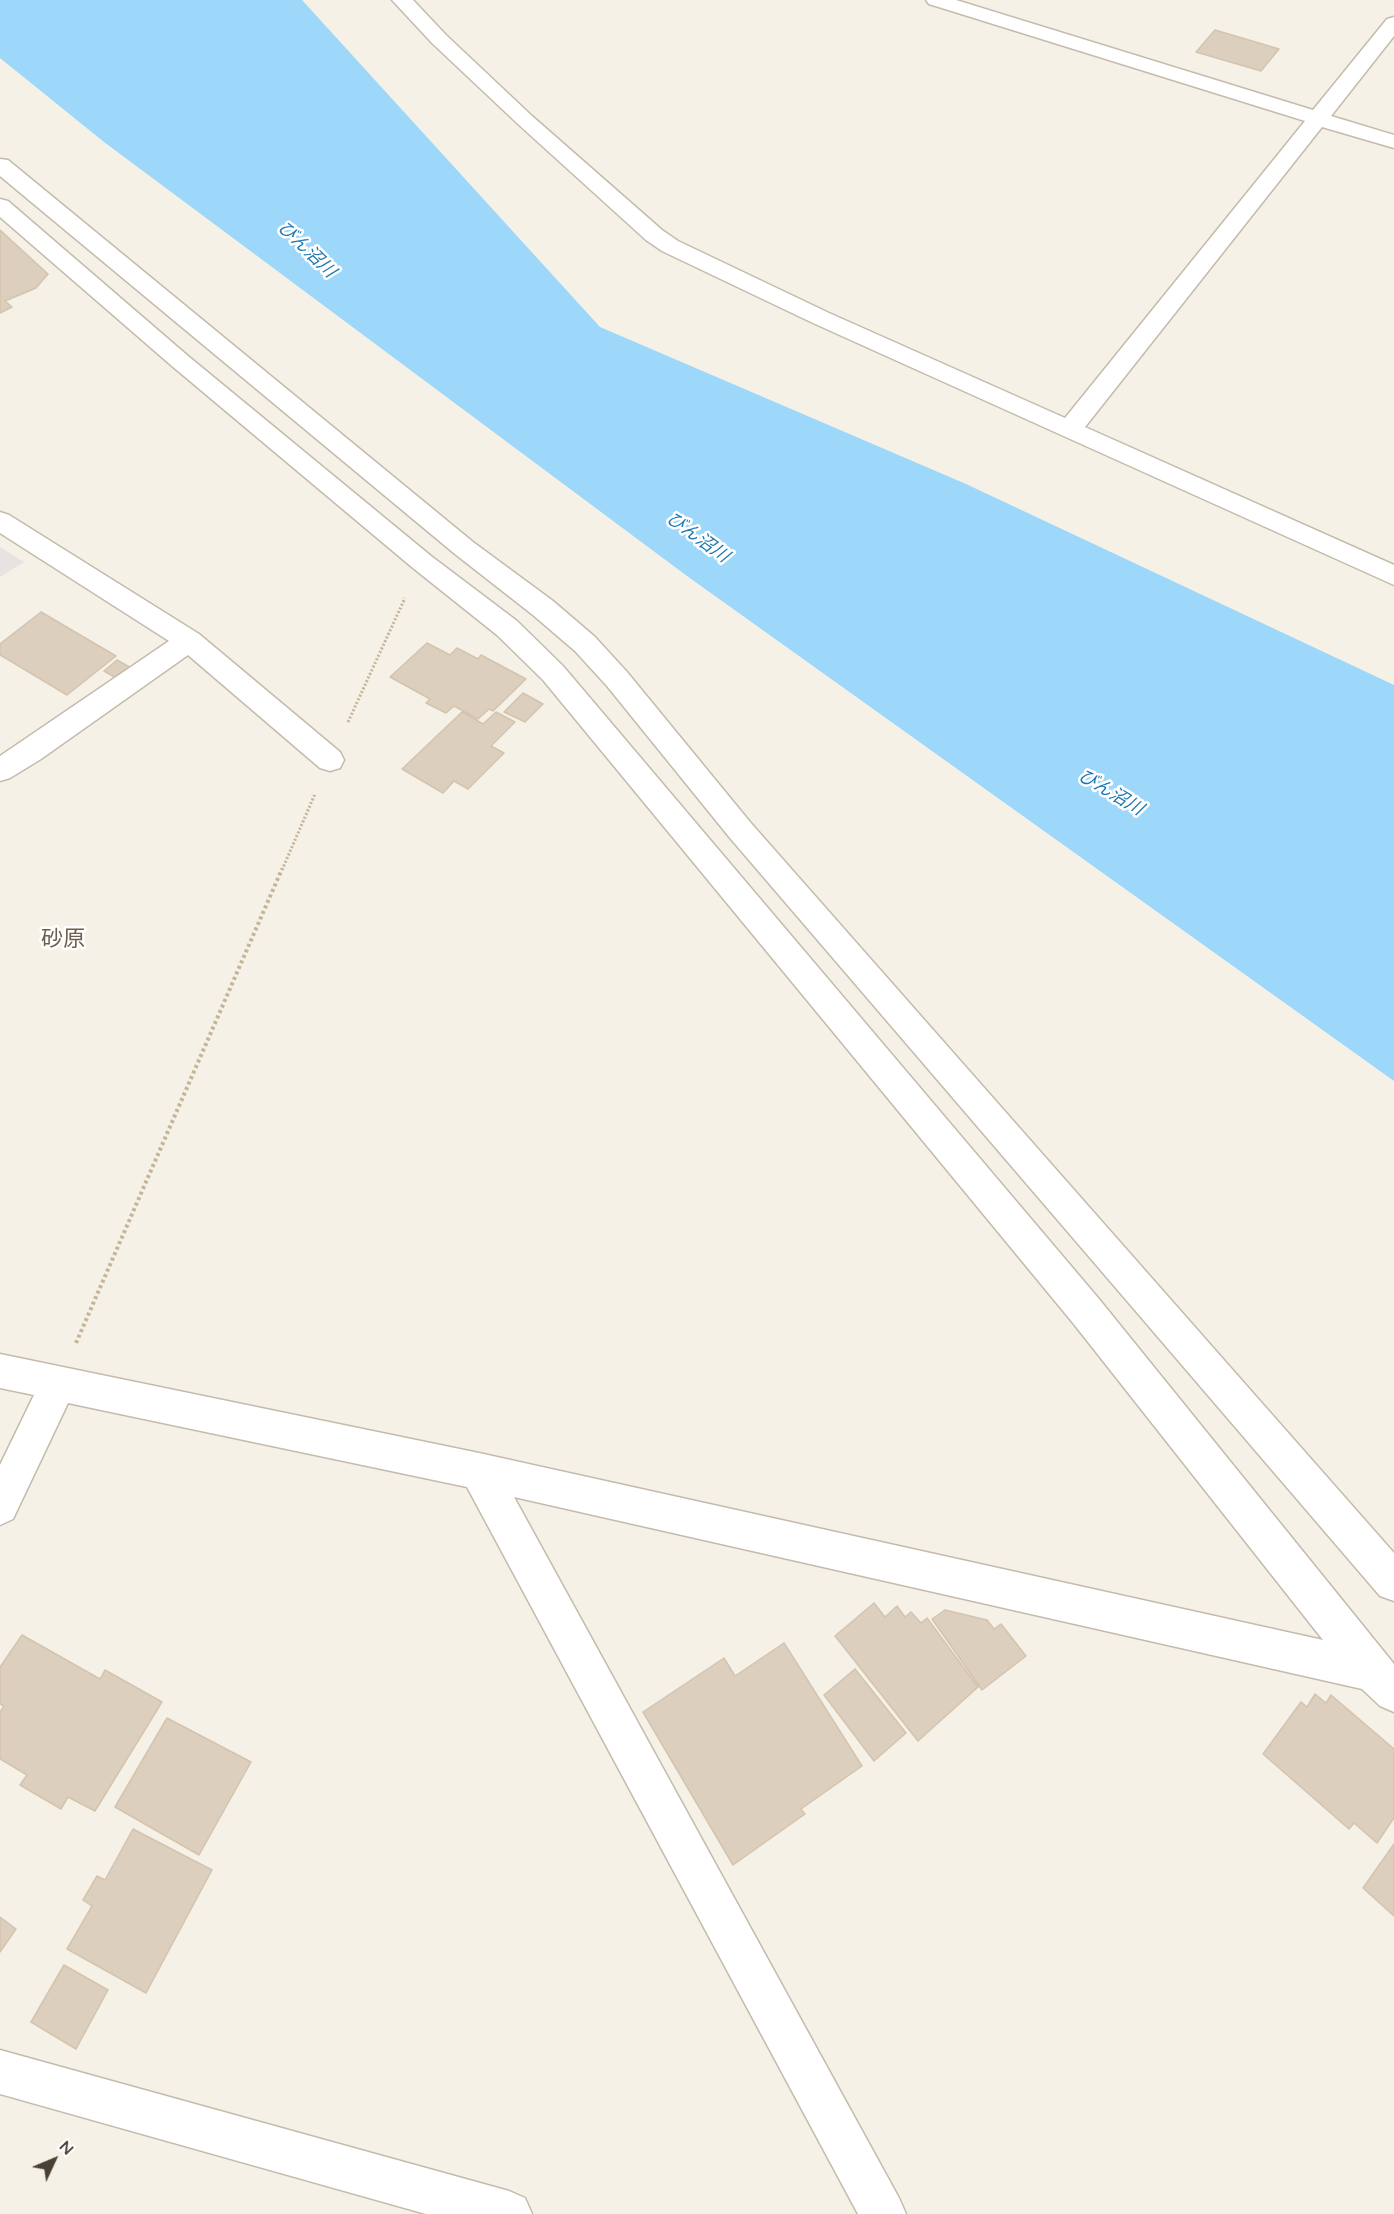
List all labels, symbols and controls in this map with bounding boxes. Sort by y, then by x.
water label: びん沼川 [274,216,340,282]
water label: びん沼川 [663,507,733,567]
water label: びん沼川 [1075,764,1147,820]
district label: 砂原 [41,926,85,952]
north arrow [24,2130,84,2190]
text: N [56,2136,78,2158]

